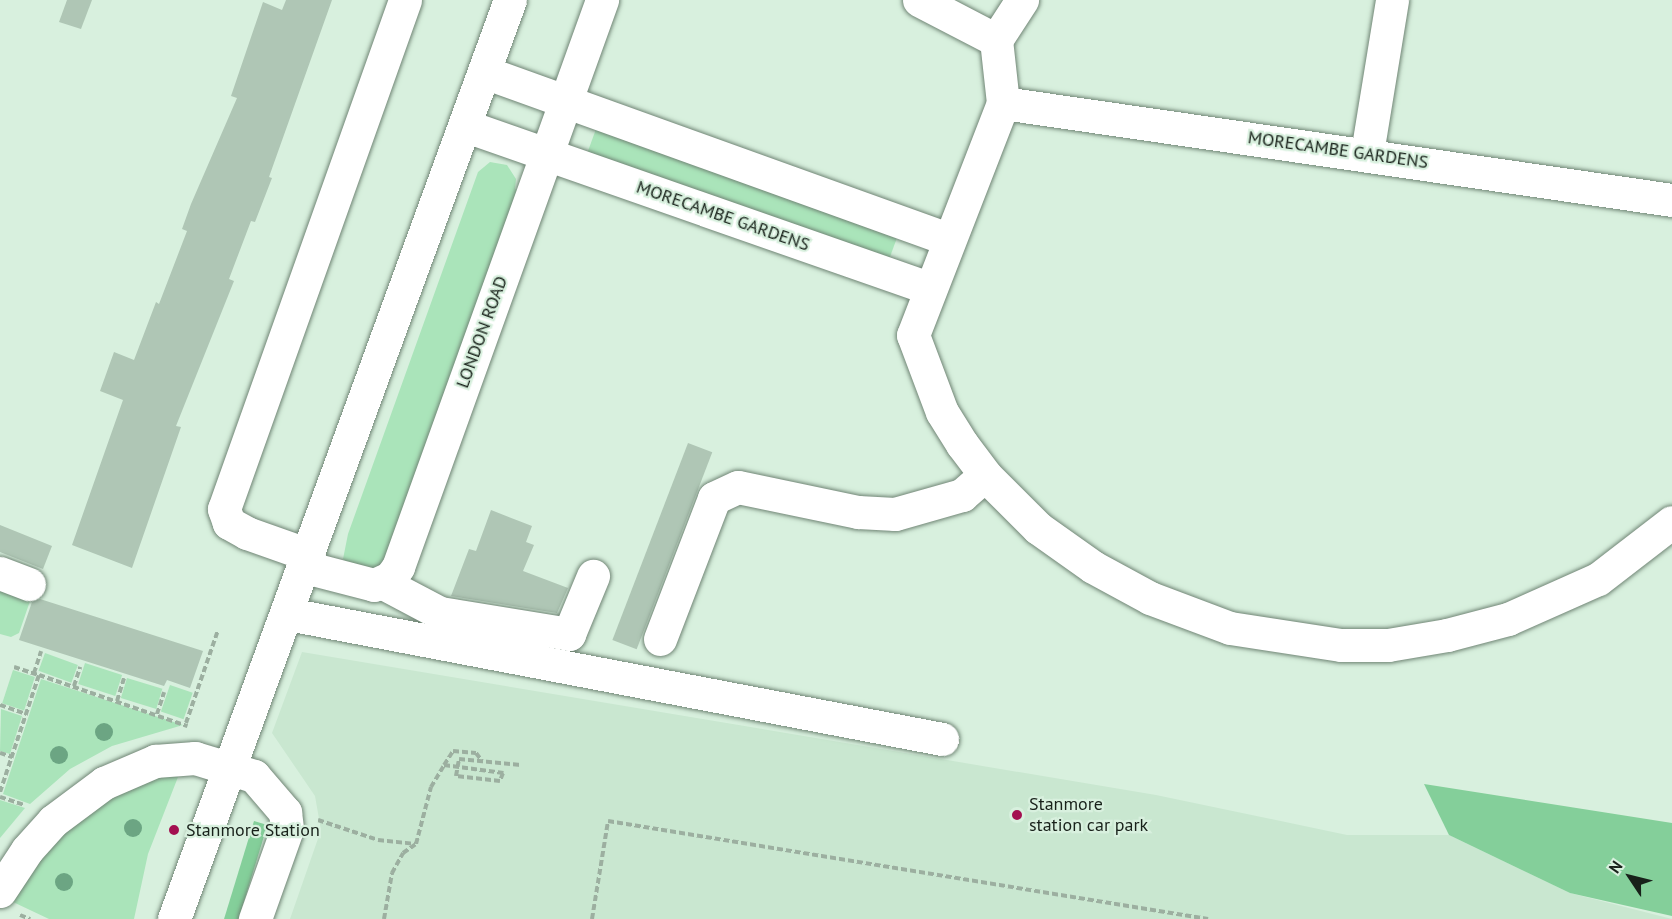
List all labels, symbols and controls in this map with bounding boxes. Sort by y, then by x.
street label: MORECAMBE GARDENS [1246,127,1430,173]
street label: MORECAMBE GARDENS [634,176,812,256]
street label: LONDON ROAD [452,273,512,391]
place label: Stanmore station car park [1029,794,1148,836]
marker: Stanmore station car park [1010,808,1024,822]
place label: Stanmore Station [186,819,320,841]
marker: Stanmore Station [167,823,181,837]
north arrow [1600,847,1660,907]
text: N [1604,857,1626,877]

